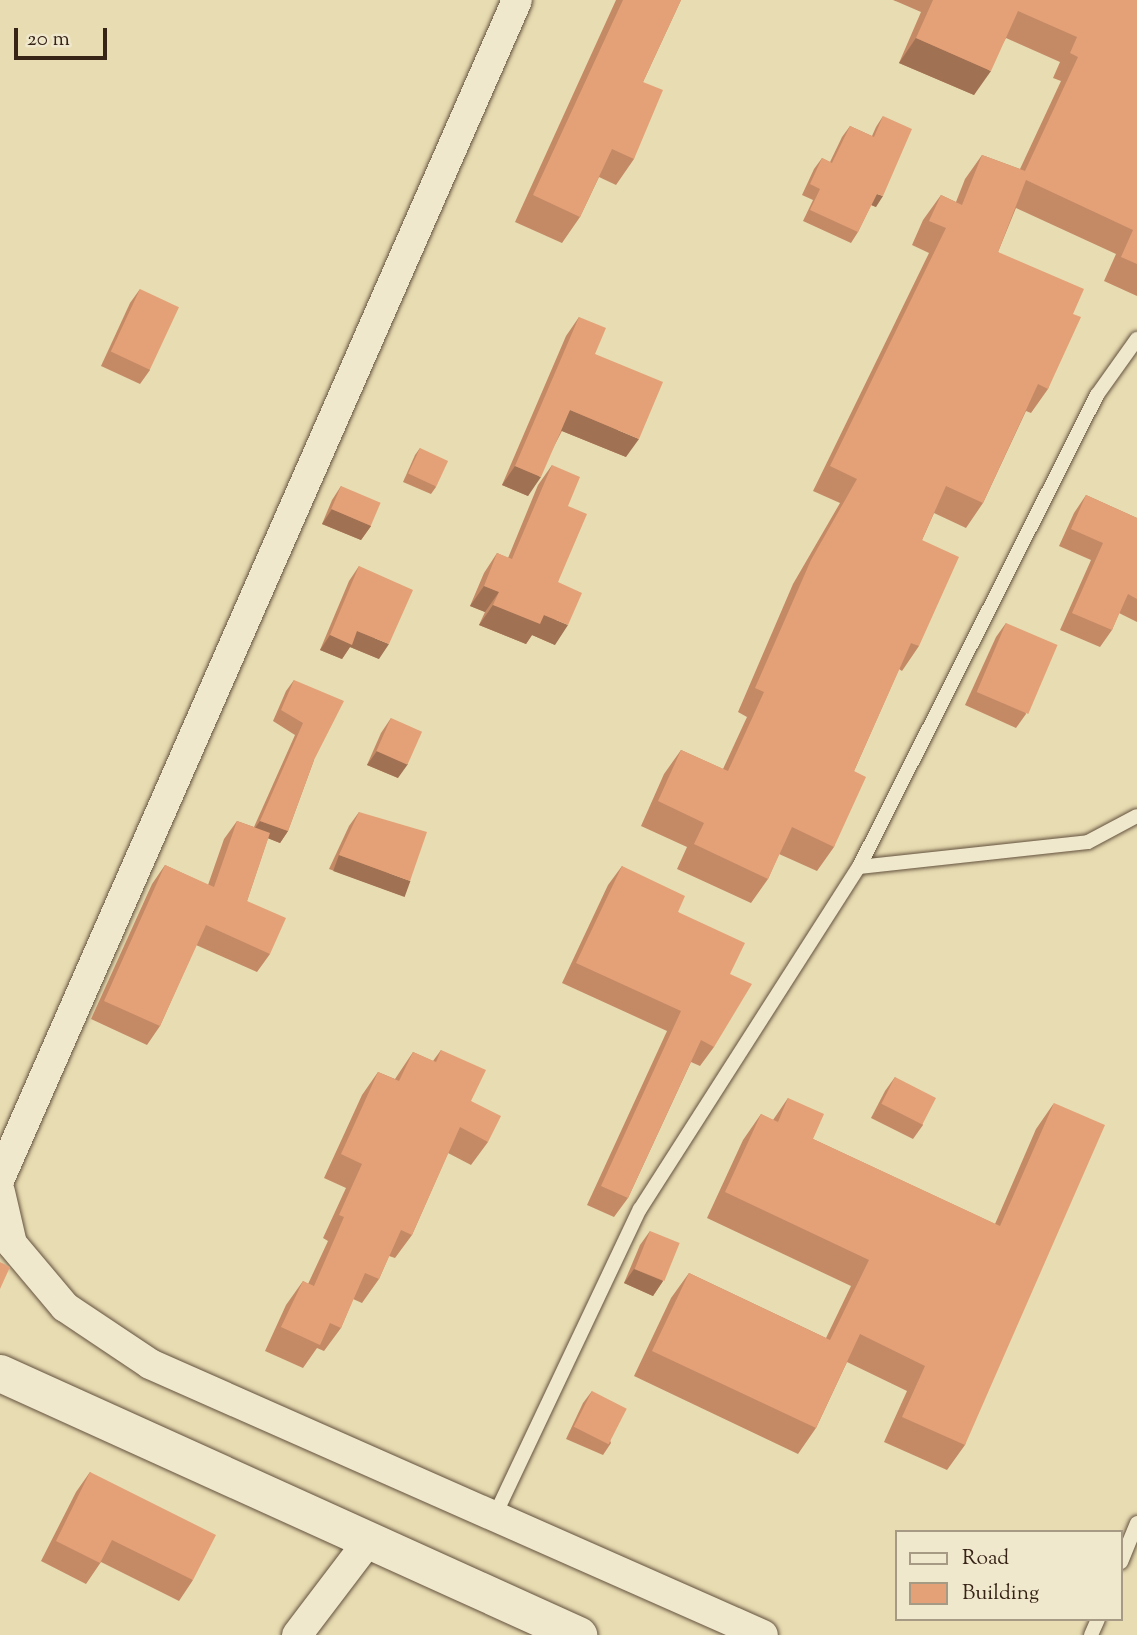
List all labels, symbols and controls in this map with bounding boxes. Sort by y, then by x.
scale bar [18,14,110,58]
text: 20 m [27,25,70,55]
legend [895,1530,1123,1621]
text: Road [962,1544,1009,1574]
text: Building [962,1579,1039,1609]

